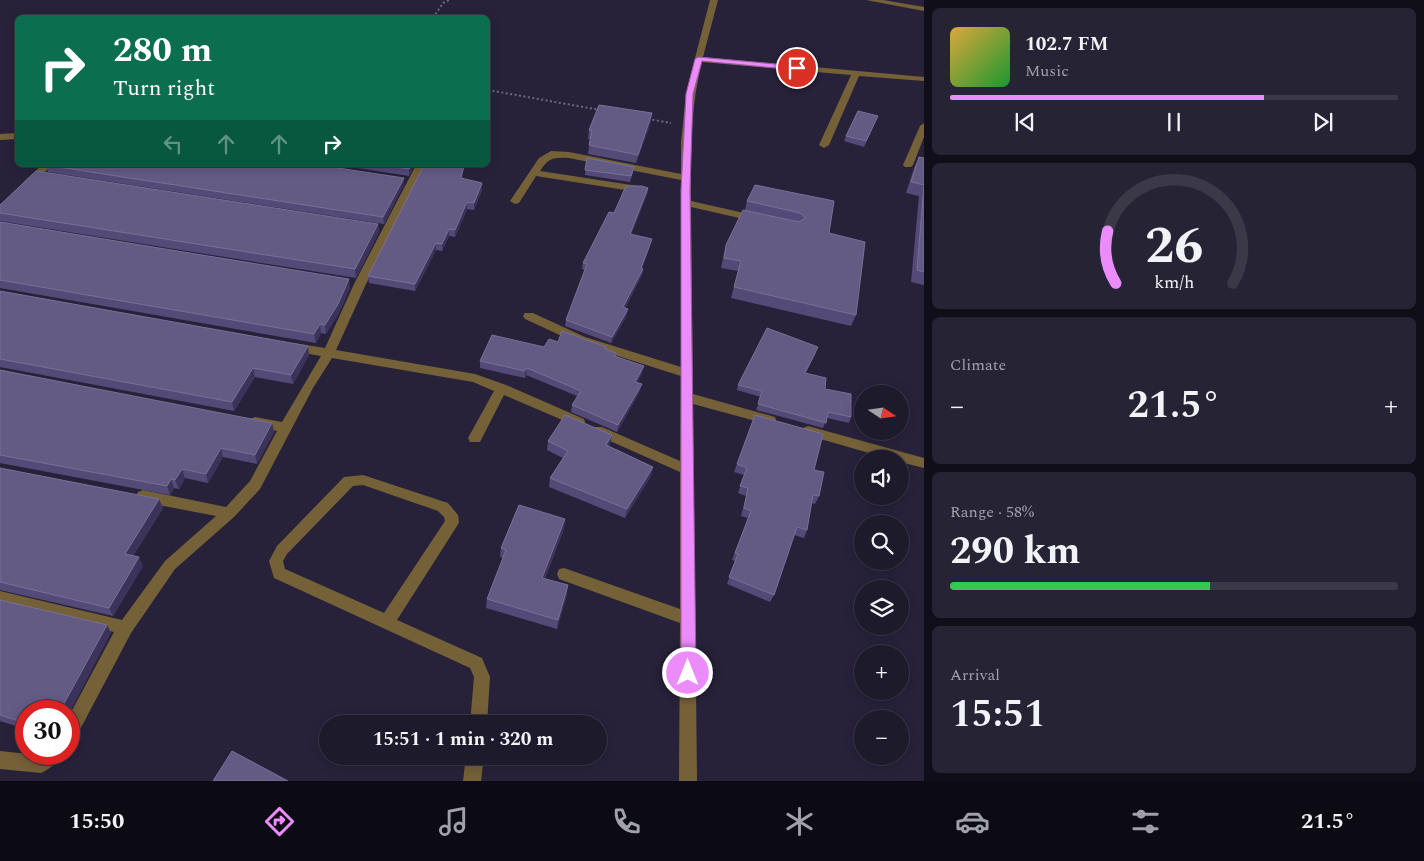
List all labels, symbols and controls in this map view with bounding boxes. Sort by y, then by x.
text: 280 m [113,24,212,77]
text: 102.7 FM [1025,30,1108,59]
icon: right [30,35,95,100]
pin [776,47,818,89]
icon: arrive [783,54,811,82]
text: Music [1025,59,1069,83]
text: Turn right [113,72,215,105]
icon: previous [1011,108,1039,136]
icon: pause [1160,108,1188,136]
icon: next [1309,108,1337,136]
icon: left [159,130,187,158]
icon: ahead [212,130,240,158]
icon: ahead [265,130,293,158]
icon: right [318,130,346,158]
text: 26 [1145,207,1203,286]
text: km/h [1154,269,1194,296]
text: Climate [950,353,1006,377]
text: 21.5° [1127,377,1221,435]
north arrow [854,385,909,440]
map controls [854,385,909,765]
text: − [950,385,964,428]
text: + [1384,385,1398,428]
button: sound [854,450,909,505]
text: Range · 58% [950,500,1034,524]
button: search [854,515,909,570]
text: 290 km [950,523,1081,581]
button: layers [854,580,909,635]
button: + [854,645,909,700]
position arrow [661,646,713,698]
text: Arrival [950,663,1000,687]
text: 15:51 [950,686,1045,744]
speed limit sign: 30 [15,700,80,765]
button: − [854,710,909,765]
text: 15:51 · 1 min · 320 m [373,725,553,754]
icon: directions [262,804,297,839]
icon: music [436,804,471,839]
icon: phone [609,804,644,839]
icon: climate [782,804,817,839]
icon: car [955,804,990,839]
icon: filters [1128,804,1163,839]
text: 15:50 [69,805,124,838]
text: 21.5° [1301,805,1355,838]

